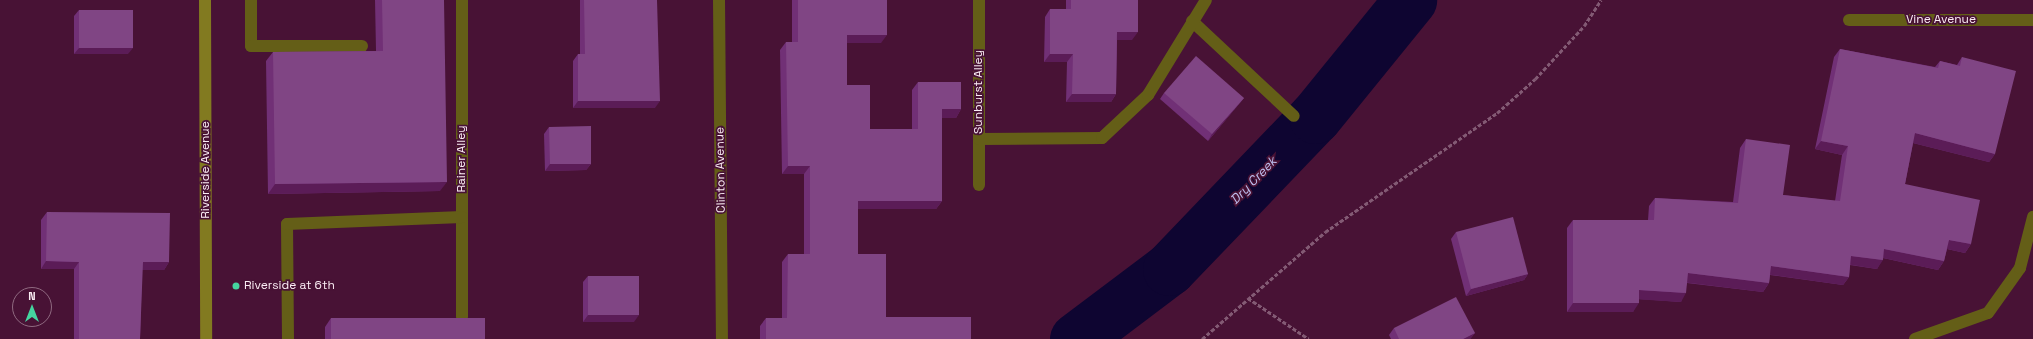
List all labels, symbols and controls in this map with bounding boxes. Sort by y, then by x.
street label: Vine Avenue [1906,13,1976,27]
street label: Sunburst Alley [972,50,986,134]
street label: Riverside Avenue [199,121,213,219]
street label: Rainer Alley [455,125,469,193]
street label: Clinton Avenue [713,127,729,213]
water label: Dry Creek [1227,154,1281,208]
place label: Riverside at 6th [244,279,335,293]
marker: Riverside at 6th [231,281,241,291]
north arrow [12,287,52,327]
text: N [28,289,36,303]

